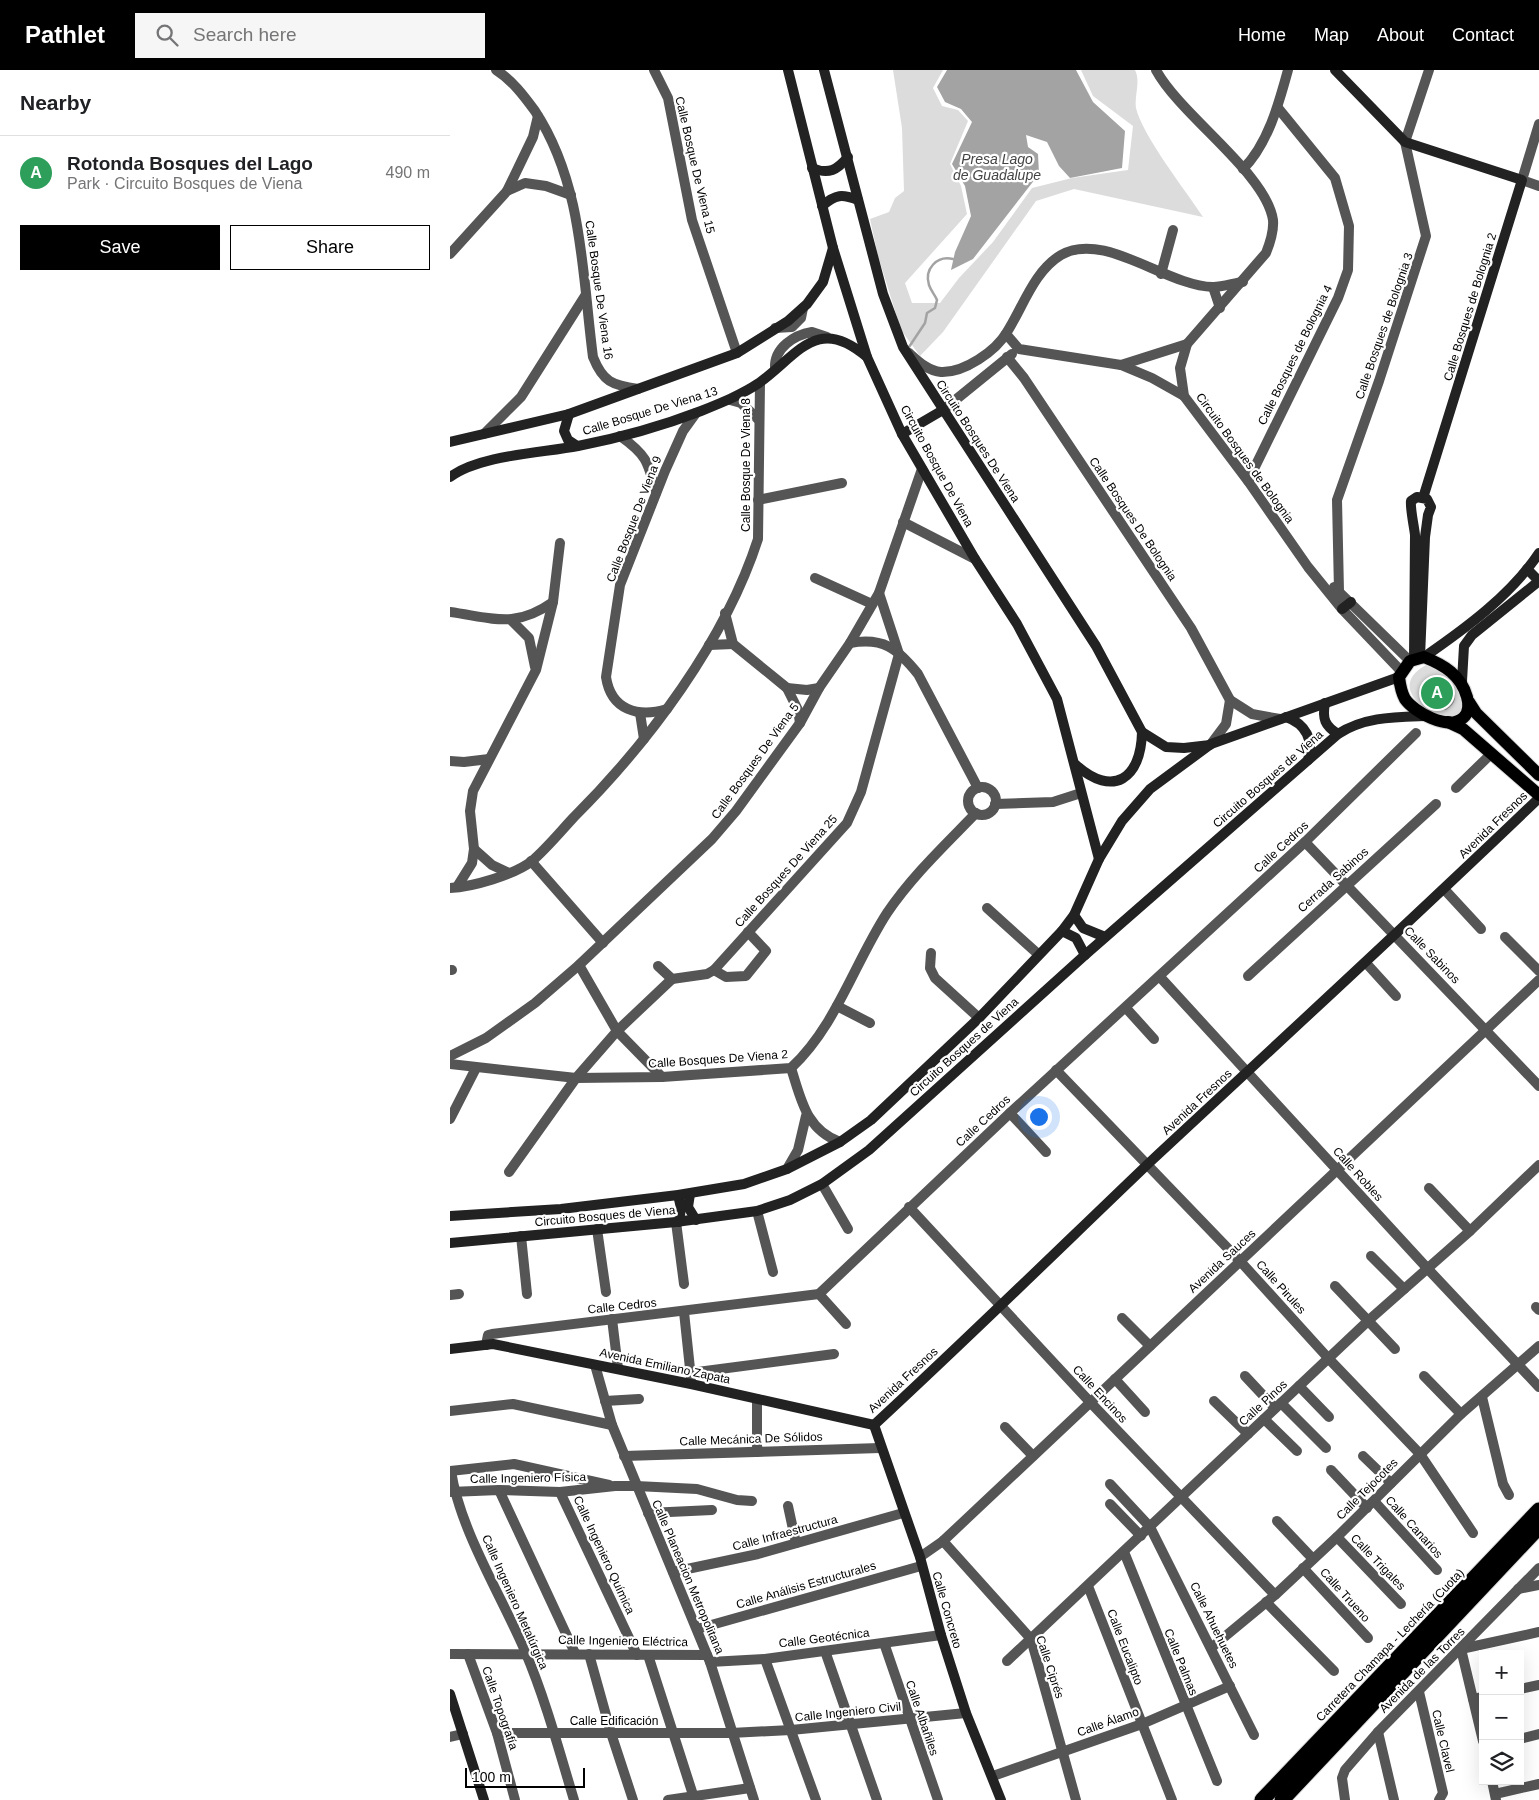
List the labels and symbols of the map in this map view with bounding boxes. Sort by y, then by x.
street label: Calle Bosque De Viena 15 [672,95,718,235]
water label: Presa Lago de Guadalupe [953,151,1041,183]
street label: Calle Bosque De Viena 16 [582,219,616,361]
street label: Calle Bosques de Bolognia 2 [1441,231,1499,383]
street label: Calle Bosques de Bolognia 3 [1352,251,1416,401]
street label: Calle Bosques de Bolognia 4 [1255,282,1335,427]
street label: Circuito Bosques De Viena [933,377,1023,505]
street label: Calle Bosque De Viena 13 [581,384,720,438]
street label: Circuito Bosques de Bolognia [1193,390,1297,526]
street label: Calle Bosque De Viena 8 [739,398,753,532]
street label: Circuito Bosque De Viena [898,403,977,530]
street label: Calle Bosque De Viena 9 [603,454,665,584]
street label: Calle Bosques De Bolognia [1086,455,1180,584]
pin: A [1421,674,1453,712]
street label: Calle Bosques De Viena 5 [708,700,802,822]
street label: Circuito Bosques de Viena [1210,727,1326,831]
street label: Avenida Fresnos [1456,789,1530,861]
street label: Calle Bosques De Viena 25 [732,812,840,930]
street label: Calle Cedros [1251,818,1311,876]
street label: Cerrada Sabinos [1295,845,1371,915]
street label: Calle Sabinos [1401,924,1463,986]
street label: Circuito Bosques de Viena [907,994,1021,1099]
street label: Calle Bosques De Viena 2 [648,1047,789,1071]
street label: Avenida Fresnos [1159,1066,1235,1138]
street label: Calle Cedros [953,1092,1013,1150]
your location [1026,1104,1052,1130]
street label: Calle Robles [1330,1144,1386,1204]
street label: Circuito Bosques de Viena [534,1203,676,1229]
street label: Avenida Sauces [1186,1226,1258,1296]
street label: Calle Pirules [1253,1257,1309,1317]
street label: Calle Cedros [587,1295,657,1317]
street label: Avenida Fresnos [865,1344,941,1416]
street label: Avenida Emiliano Zapata [598,1345,732,1387]
street label: Calle Encinos [1070,1362,1130,1426]
street label: Calle Pinos [1236,1377,1290,1429]
street label: Calle Mecánica De Sólidos [679,1430,823,1448]
street label: Calle Tejocotes [1333,1455,1401,1523]
street label: Calle Ingeniero Física [470,1470,586,1486]
street label: Calle Canarios [1382,1493,1446,1561]
street label: Calle Ingeniero Química [570,1494,638,1617]
street label: Calle Planeacion Metropolitana [649,1498,727,1656]
street label: Calle Infraestructura [731,1512,839,1554]
street label: Calle Trigales [1348,1531,1408,1593]
street label: Calle Ingeniero Metalúrgica [479,1532,551,1672]
street label: Calle Análisis Estructurales [735,1558,877,1612]
street label: Calle Trueno [1317,1565,1373,1625]
street label: Carretera Chamapa - Lechería (Cuota) [1313,1566,1467,1724]
street label: Calle Concreto [929,1570,965,1650]
street label: Calle Ahuehuetes [1187,1580,1241,1670]
street label: Calle Eucalipto [1104,1607,1146,1687]
street label: Avenida de las Torres [1376,1624,1468,1716]
street label: Calle Geotécnica [778,1625,871,1651]
street label: Calle Palmas [1161,1627,1201,1697]
street label: Calle Ingeniero Eléctrica [558,1633,688,1649]
street label: Calle Ciprés [1033,1634,1067,1700]
street label: Calle Topografía [479,1665,521,1752]
street label: Calle Albañiles [903,1679,941,1757]
street label: Calle Ingeniero Civil [794,1699,902,1725]
street label: Calle Álamo [1075,1703,1141,1740]
street label: Calle Clavel [1429,1708,1457,1774]
street label: Calle Edificación [570,1714,658,1728]
scale bar [465,1765,585,1788]

